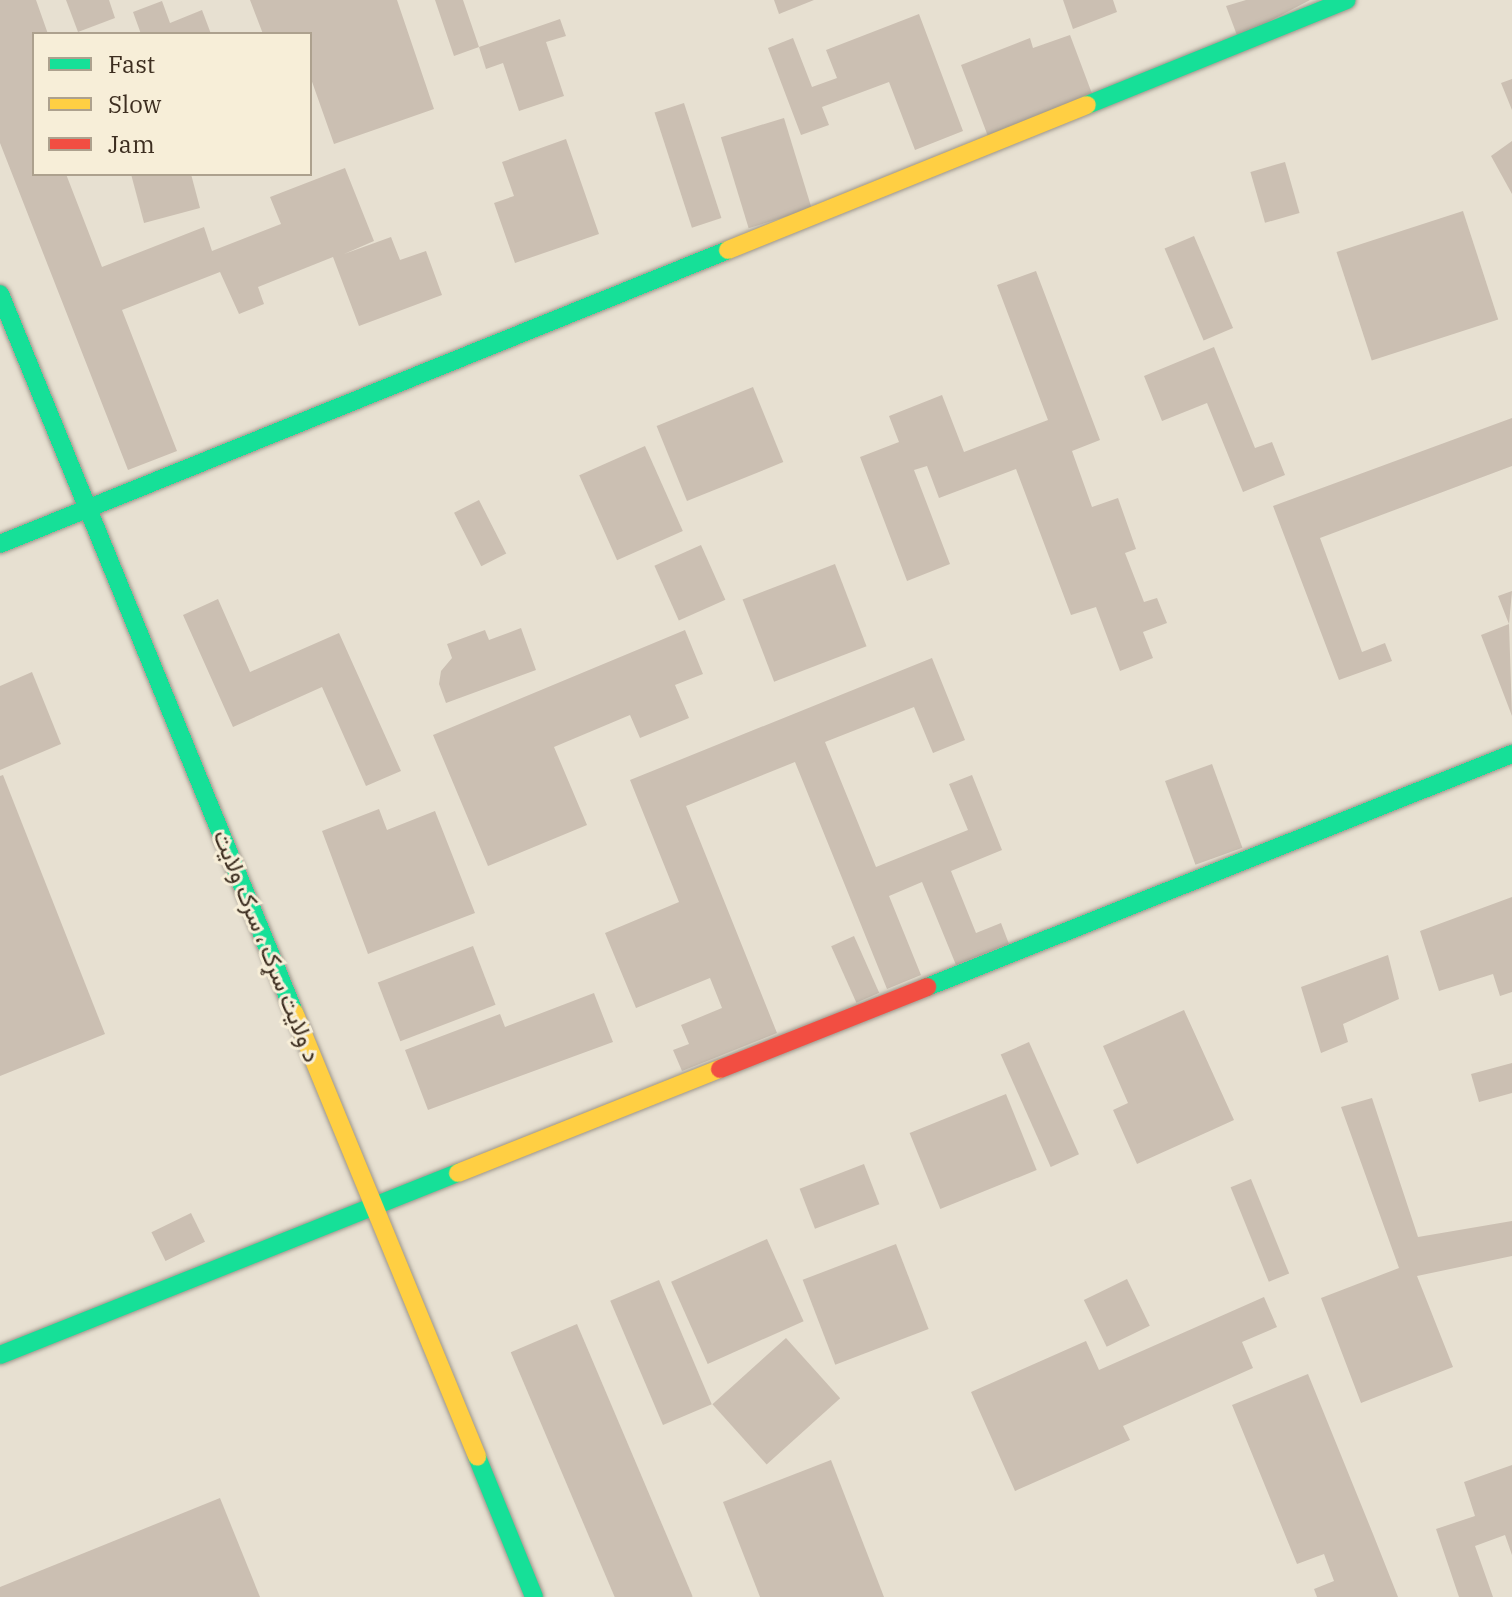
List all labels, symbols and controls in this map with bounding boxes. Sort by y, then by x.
legend [32,32,312,176]
text: Fast [108,48,155,80]
text: Slow [108,88,161,120]
text: Jam [108,128,155,160]
street label: د ولایت سړک ، سرک ولایت [207,826,327,1066]

